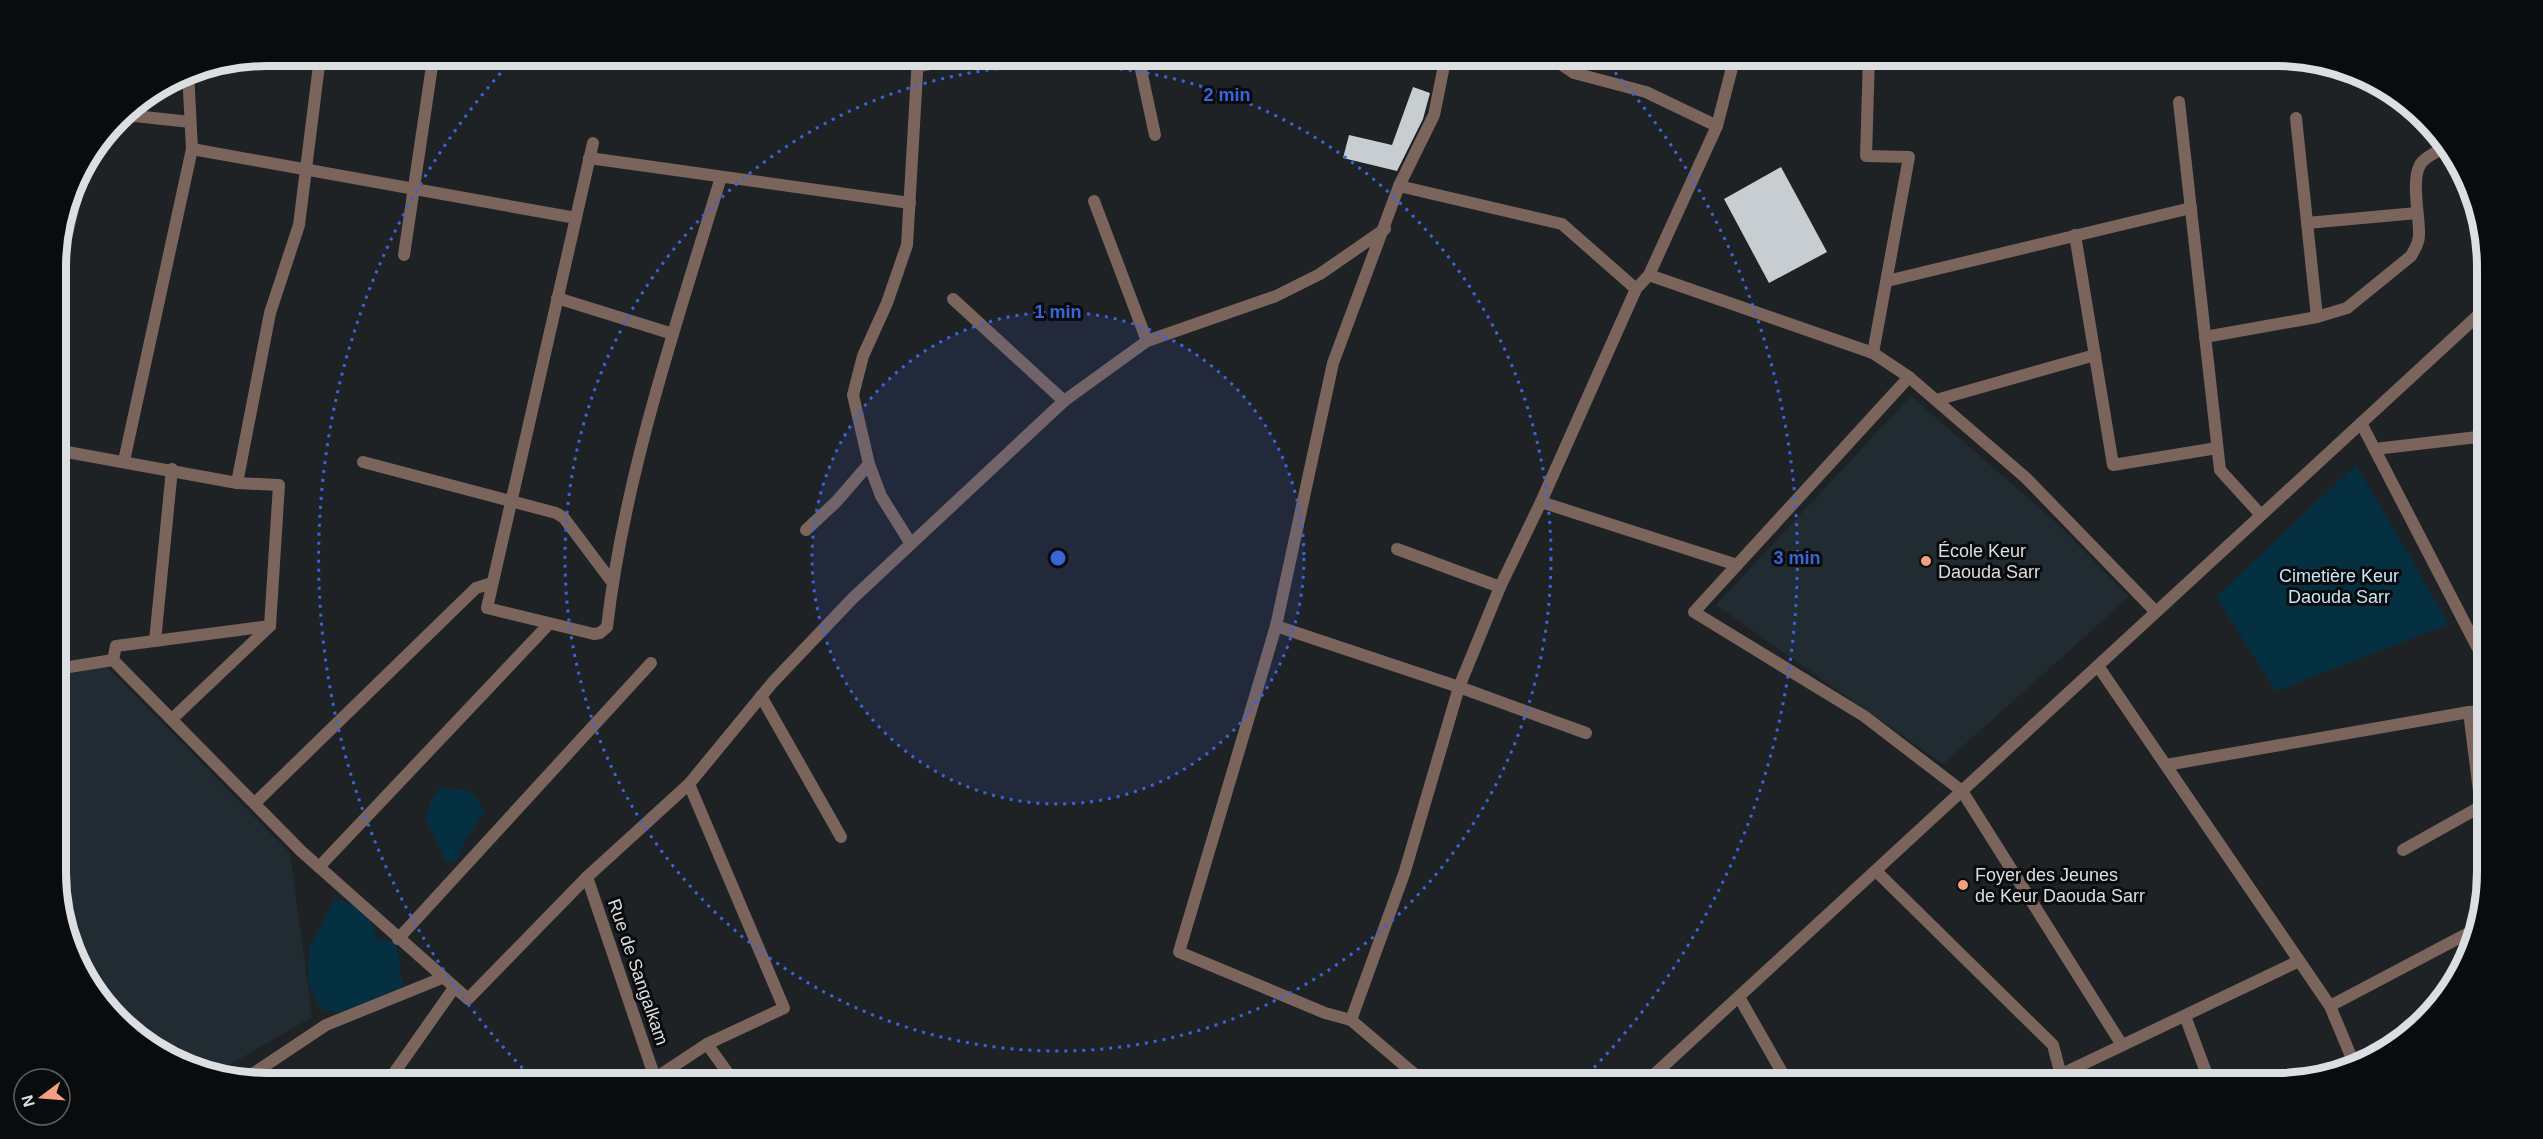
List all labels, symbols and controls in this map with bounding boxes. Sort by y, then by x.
text: 2 min [1203,85,1251,105]
text: 1 min [1034,302,1082,322]
place label: École Keur Daouda Sarr [1938,541,2040,582]
centre of rings [1048,548,1068,568]
text: 3 min [1773,548,1821,568]
marker: École Keur Daouda Sarr [1919,554,1933,568]
park label: Cimetière Keur Daouda Sarr [2279,566,2399,607]
place label: Foyer des Jeunes de Keur Daouda Sarr [1975,865,2145,906]
marker: Foyer des Jeunes de Keur Daouda Sarr [1956,878,1970,892]
street label: Rue de Sangalkam [604,896,672,1048]
north arrow [12,1067,72,1127]
text: N [18,1093,38,1109]

